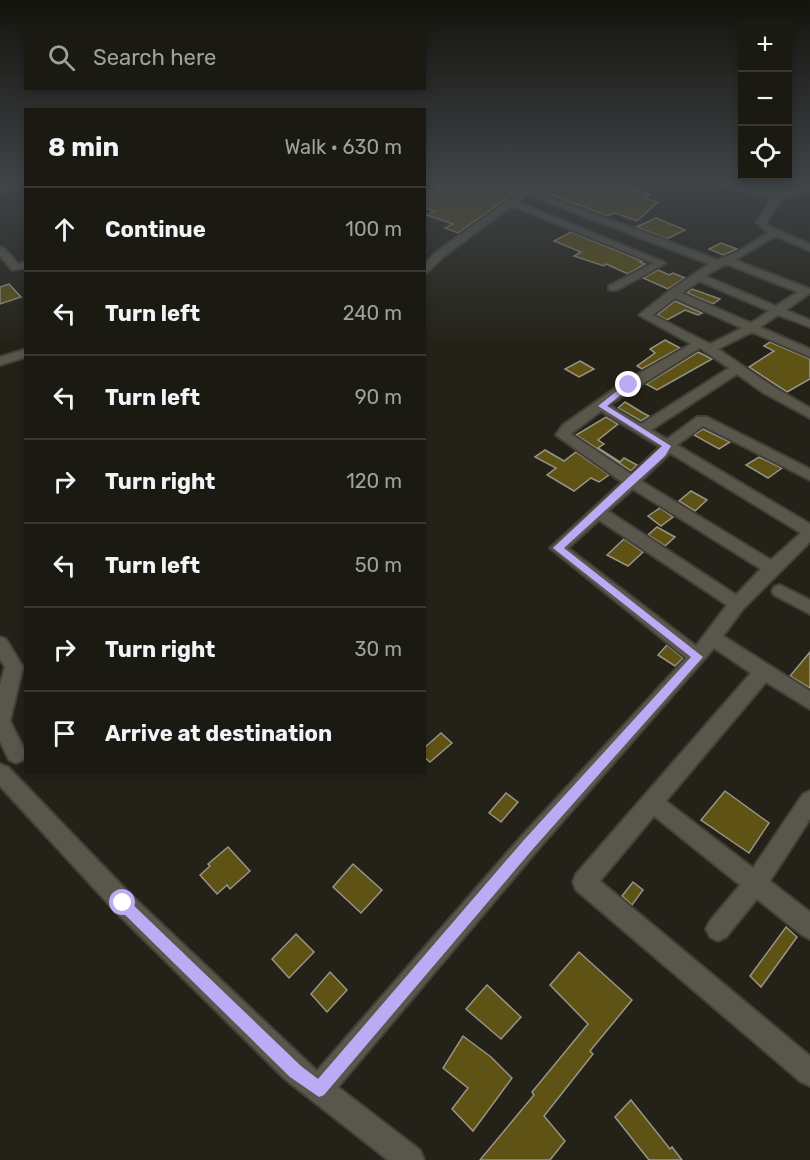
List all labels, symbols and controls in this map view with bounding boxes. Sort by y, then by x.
map controls [738,18,792,180]
button: + [738,18,792,72]
search box [24,24,426,90]
icon: search [45,41,78,74]
text: Search here [93,44,216,71]
button: − [738,72,792,126]
button: locate [738,126,792,180]
text: 8 min [48,132,119,163]
text: Walk · 630 m [285,135,402,159]
icon: ahead [48,213,81,246]
text: Continue [105,216,206,243]
text: 100 m [345,217,402,241]
icon: left [48,297,81,330]
text: Turn left [105,300,200,327]
text: 240 m [343,301,402,325]
route end [615,371,641,397]
icon: left [48,381,81,414]
text: Turn left [105,384,200,411]
text: 90 m [355,385,402,409]
icon: right [48,465,81,498]
text: Turn right [105,468,215,495]
text: 120 m [346,469,402,493]
icon: left [48,549,81,582]
text: Turn left [105,552,200,579]
text: 50 m [355,553,402,577]
icon: right [48,633,81,666]
text: Turn right [105,636,215,663]
text: 30 m [355,637,402,661]
icon: arrive [48,717,81,750]
text: Arrive at destination [105,720,332,747]
route start [109,889,135,915]

